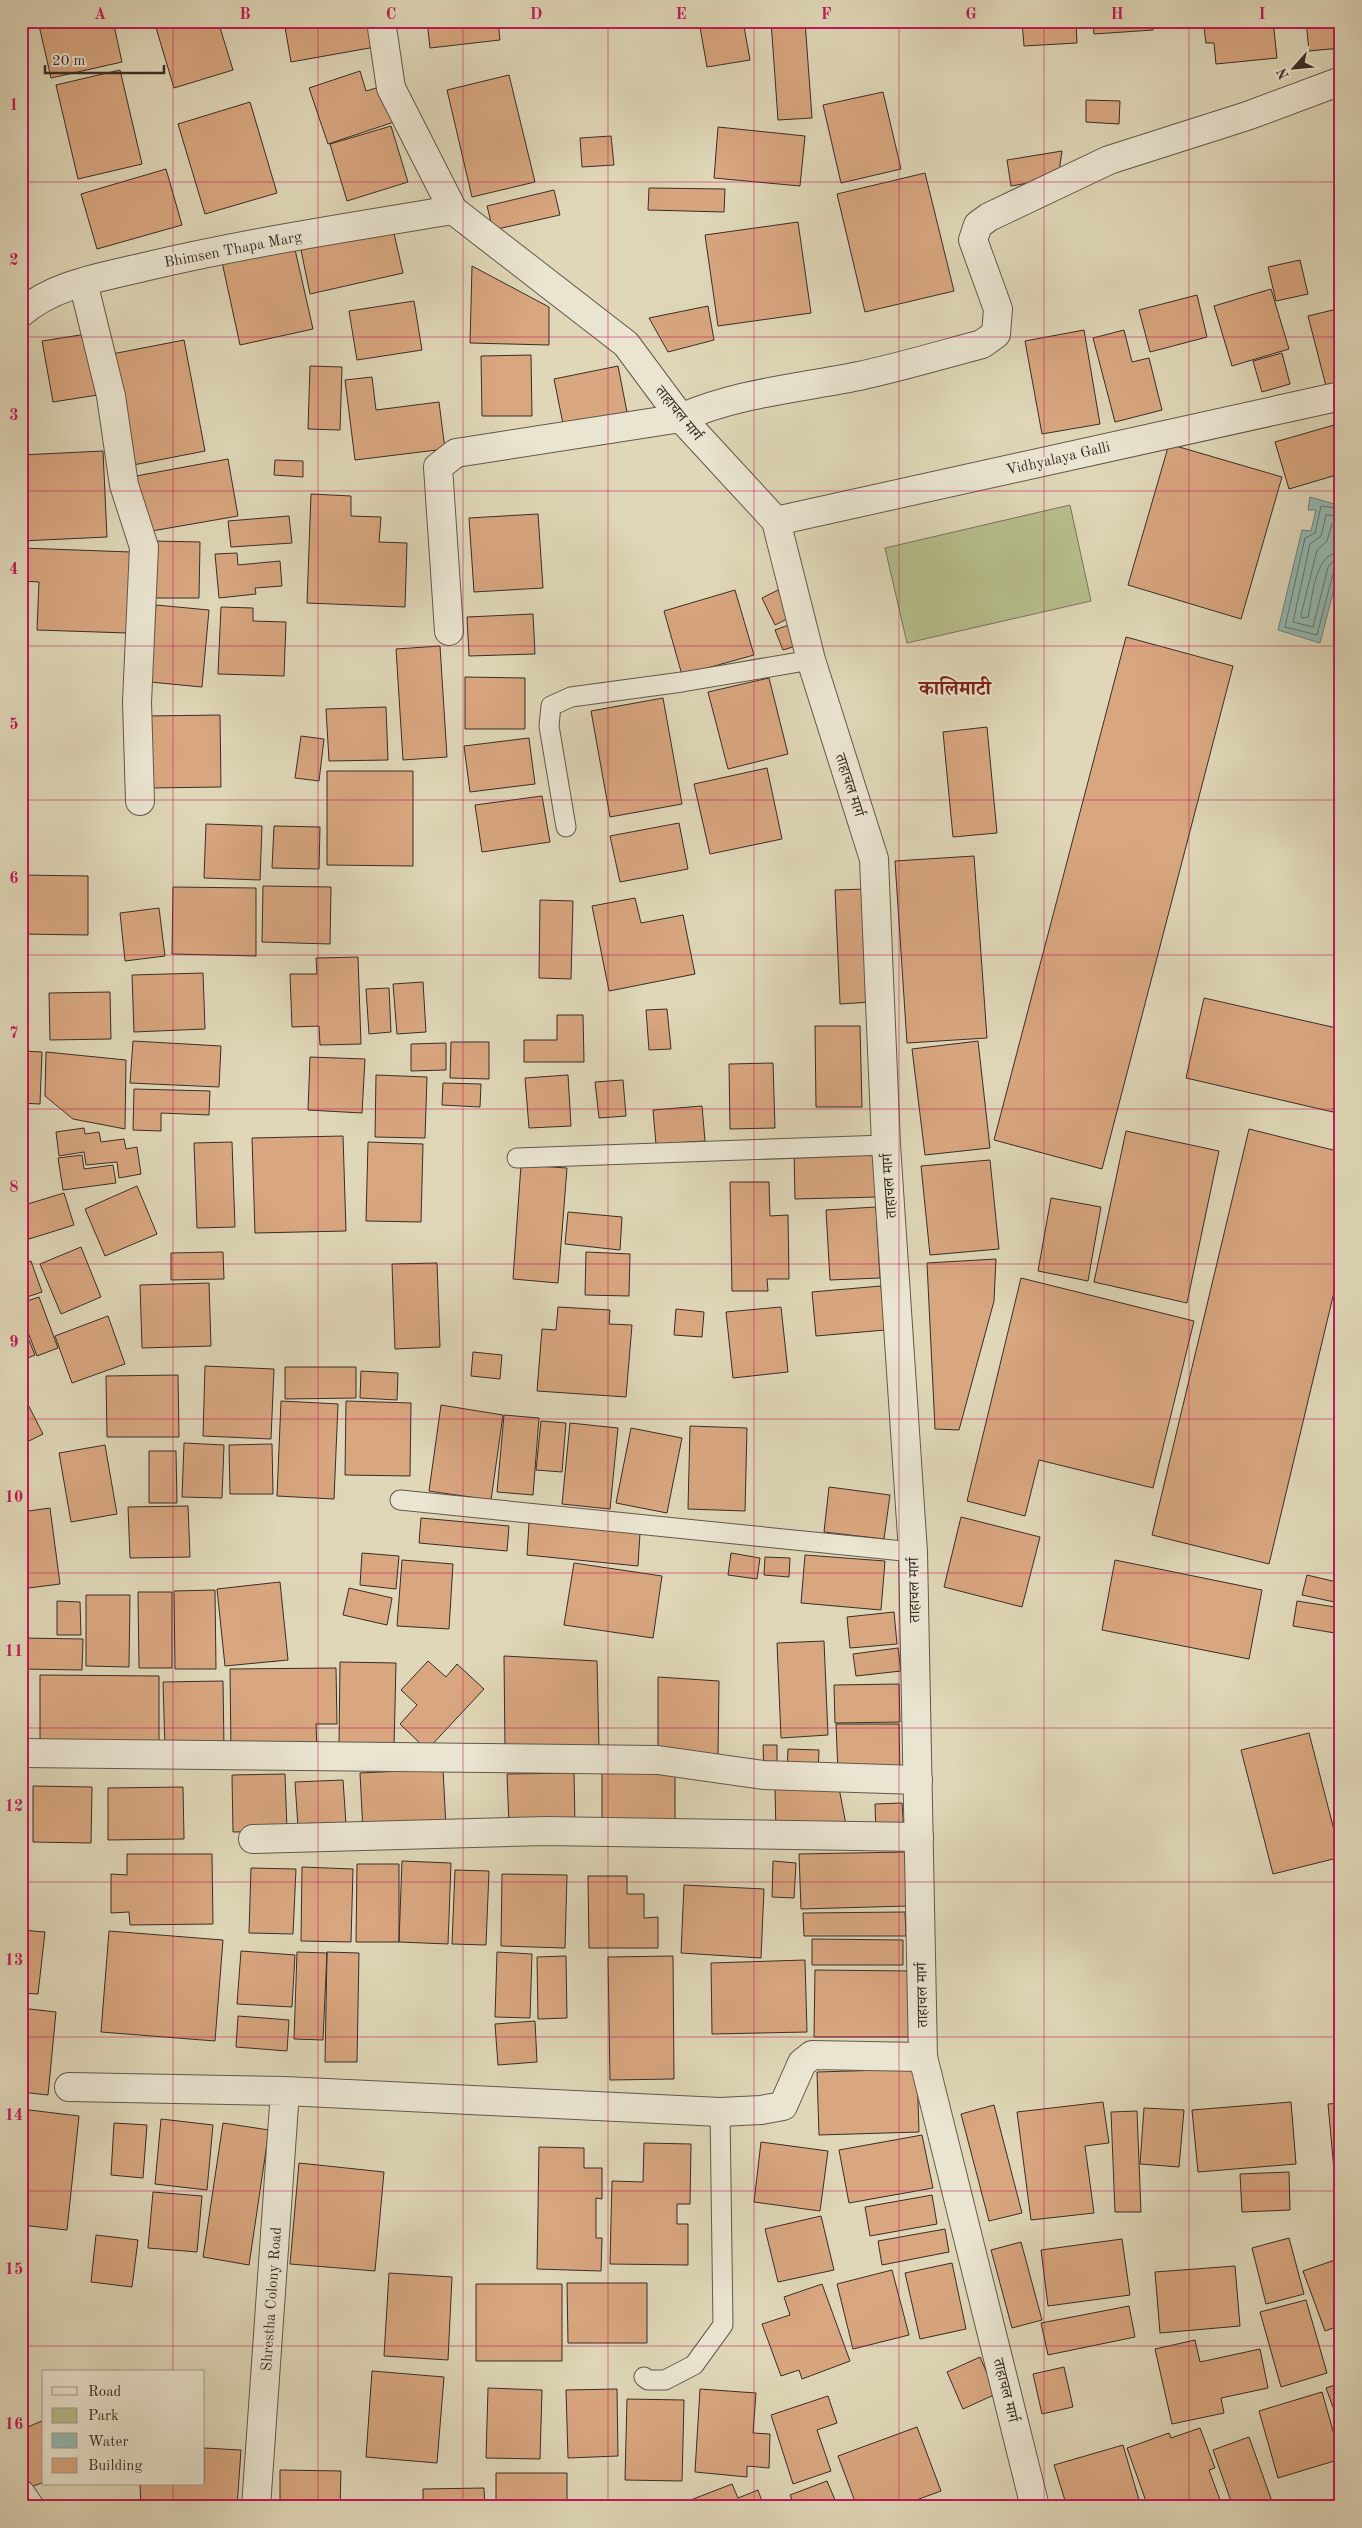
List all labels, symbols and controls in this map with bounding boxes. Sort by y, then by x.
text: A [94,7,106,23]
text: B [239,7,251,23]
text: C [386,7,396,23]
text: D [530,7,542,23]
text: E [675,7,687,23]
text: F [821,7,832,23]
text: G [965,7,977,23]
text: H [1110,7,1124,23]
text: I [1258,7,1266,23]
scale bar [45,42,164,74]
north arrow [1270,42,1320,92]
text: 20 m [52,54,86,69]
text: N [1275,65,1292,81]
text: 1 [9,98,19,114]
street label: Bhimsen Thapa Marg [163,230,303,271]
text: 2 [9,253,19,269]
street label: ताहाचल मार्ग [651,381,707,445]
text: 3 [9,408,19,424]
street label: Vidhyalaya Galli [1005,440,1112,479]
text: 4 [9,562,19,578]
district label: कालिमाटी [917,676,993,700]
text: 5 [9,717,19,733]
street label: ताहाचल मार्ग [831,750,869,820]
text: 6 [9,871,19,887]
text: 7 [9,1026,19,1042]
street label: ताहाचल मार्ग [878,1152,900,1220]
text: 8 [9,1180,19,1196]
text: 9 [9,1335,19,1351]
text: 10 [5,1490,23,1506]
street label: ताहाचल मार्ग [904,1556,924,1624]
text: 11 [5,1644,23,1660]
text: 12 [5,1799,23,1815]
text: 13 [5,1953,23,1969]
street label: ताहाचल मार्ग [912,1961,932,2029]
text: 14 [5,2108,23,2124]
street label: Shrestha Colony Road [260,2226,285,2372]
text: 15 [5,2262,23,2278]
street label: ताहाचल मार्ग [989,2355,1023,2425]
legend [42,2370,205,2486]
text: Road [88,2385,122,2400]
text: Park [88,2409,119,2424]
text: 16 [5,2417,23,2433]
text: Water [88,2435,129,2450]
text: Building [88,2459,143,2474]

